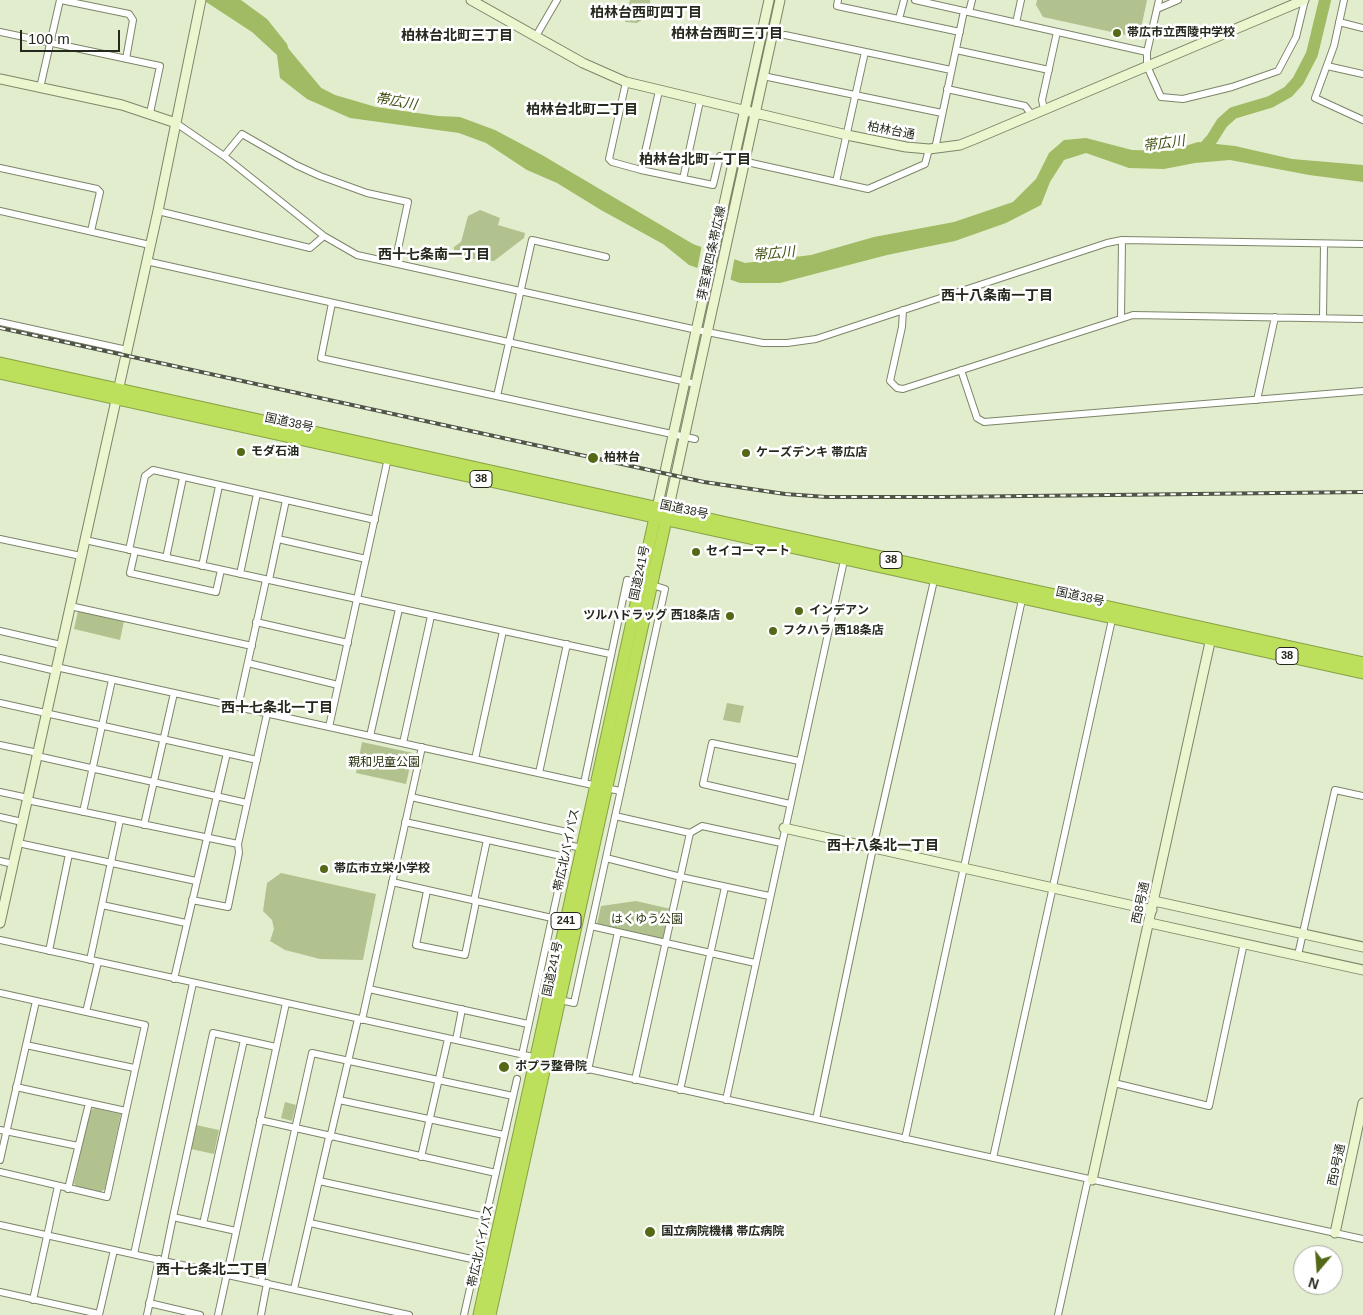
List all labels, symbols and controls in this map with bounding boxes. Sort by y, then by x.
district label: 柏林台西町四丁目 [590,5,702,21]
scale bar [22,20,122,52]
district label: 柏林台西町三丁目 [671,26,783,42]
place label: 帯広市立西陵中学校 [1127,26,1235,40]
marker: 帯広市立西陵中学校 [1111,27,1123,39]
district label: 柏林台北町三丁目 [401,28,513,44]
text: 100 m [28,30,70,47]
water label: 帯広川 [374,90,418,114]
district label: 柏林台北町二丁目 [526,102,638,118]
street label: 柏林台通 [866,119,916,143]
water label: 帯広川 [1142,133,1186,155]
district label: 柏林台北町一丁目 [639,152,751,168]
street label: 芽室東四条帯広線 [695,205,729,301]
water label: 帯広川 [752,244,796,264]
district label: 西十七条南一丁目 [378,247,490,263]
district label: 西十八条南一丁目 [941,288,1053,304]
street label: 国道38号 [263,411,315,435]
place label: モダ石油 [251,445,299,459]
marker: モダ石油 [235,446,247,458]
place label: ケーズデンキ 帯広店 [756,446,867,460]
marker: ケーズデンキ 帯広店 [740,447,752,459]
marker: 柏林台 [586,451,600,465]
place label: 柏林台 [604,451,640,465]
road number: 38 [470,470,492,488]
street label: 国道38号 [658,498,710,522]
street label: 国道241号 [627,544,653,602]
place label: セイコーマート [706,545,790,559]
marker: セイコーマート [690,546,702,558]
road number: 38 [880,552,902,568]
street label: 国道38号 [1054,585,1106,609]
place label: インデアン [809,604,869,618]
marker: インデアン [793,605,805,617]
place label: ツルハドラッグ 西18条店 [583,609,720,623]
marker: ツルハドラッグ 西18条店 [724,610,736,622]
place label: フクハラ 西18条店 [783,624,884,638]
marker: フクハラ 西18条店 [767,625,779,637]
road number: 38 [1276,648,1298,664]
district label: 西十七条北一丁目 [221,700,333,716]
park label: 親和児童公園 [348,756,420,770]
street label: 帯広北バイパス [551,807,583,893]
district label: 西十八条北一丁目 [827,838,939,854]
place label: 帯広市立栄小学校 [334,862,430,876]
marker: 帯広市立栄小学校 [318,863,330,875]
street label: 西8号通 [1130,881,1152,925]
road number: 241 [551,912,581,929]
park label: はくゆう公園 [611,913,683,927]
street label: 国道241号 [540,940,566,998]
marker: ポプラ整骨院 [497,1060,511,1074]
place label: ポプラ整骨院 [515,1060,587,1074]
street label: 西9号通 [1326,1143,1348,1187]
street label: 帯広北バイパス [465,1203,497,1289]
marker: 国立病院機構 帯広病院 [643,1225,657,1239]
place label: 国立病院機構 帯広病院 [661,1225,784,1239]
north arrow [1293,1245,1343,1295]
district label: 西十七条北二丁目 [156,1262,268,1278]
text: N [1306,1274,1321,1292]

